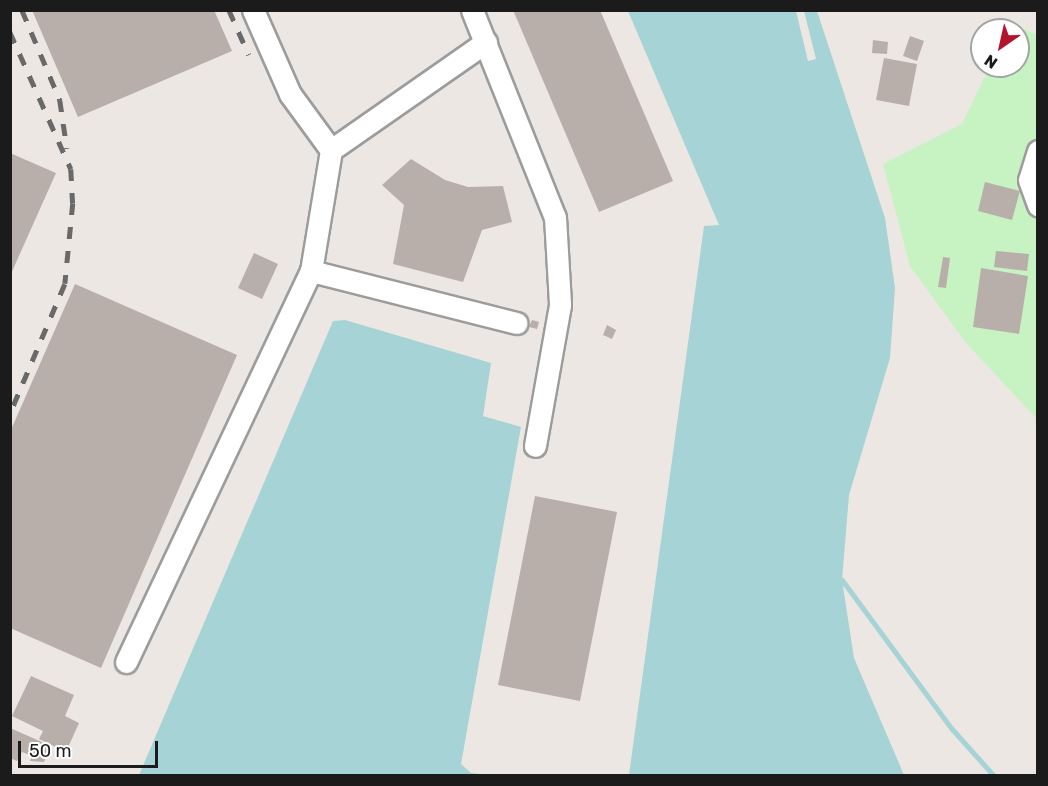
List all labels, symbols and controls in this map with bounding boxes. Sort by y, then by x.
north arrow [970,18,1030,78]
text: N [981,51,1001,73]
scale bar [21,729,160,767]
text: 50 m [29,740,72,762]

